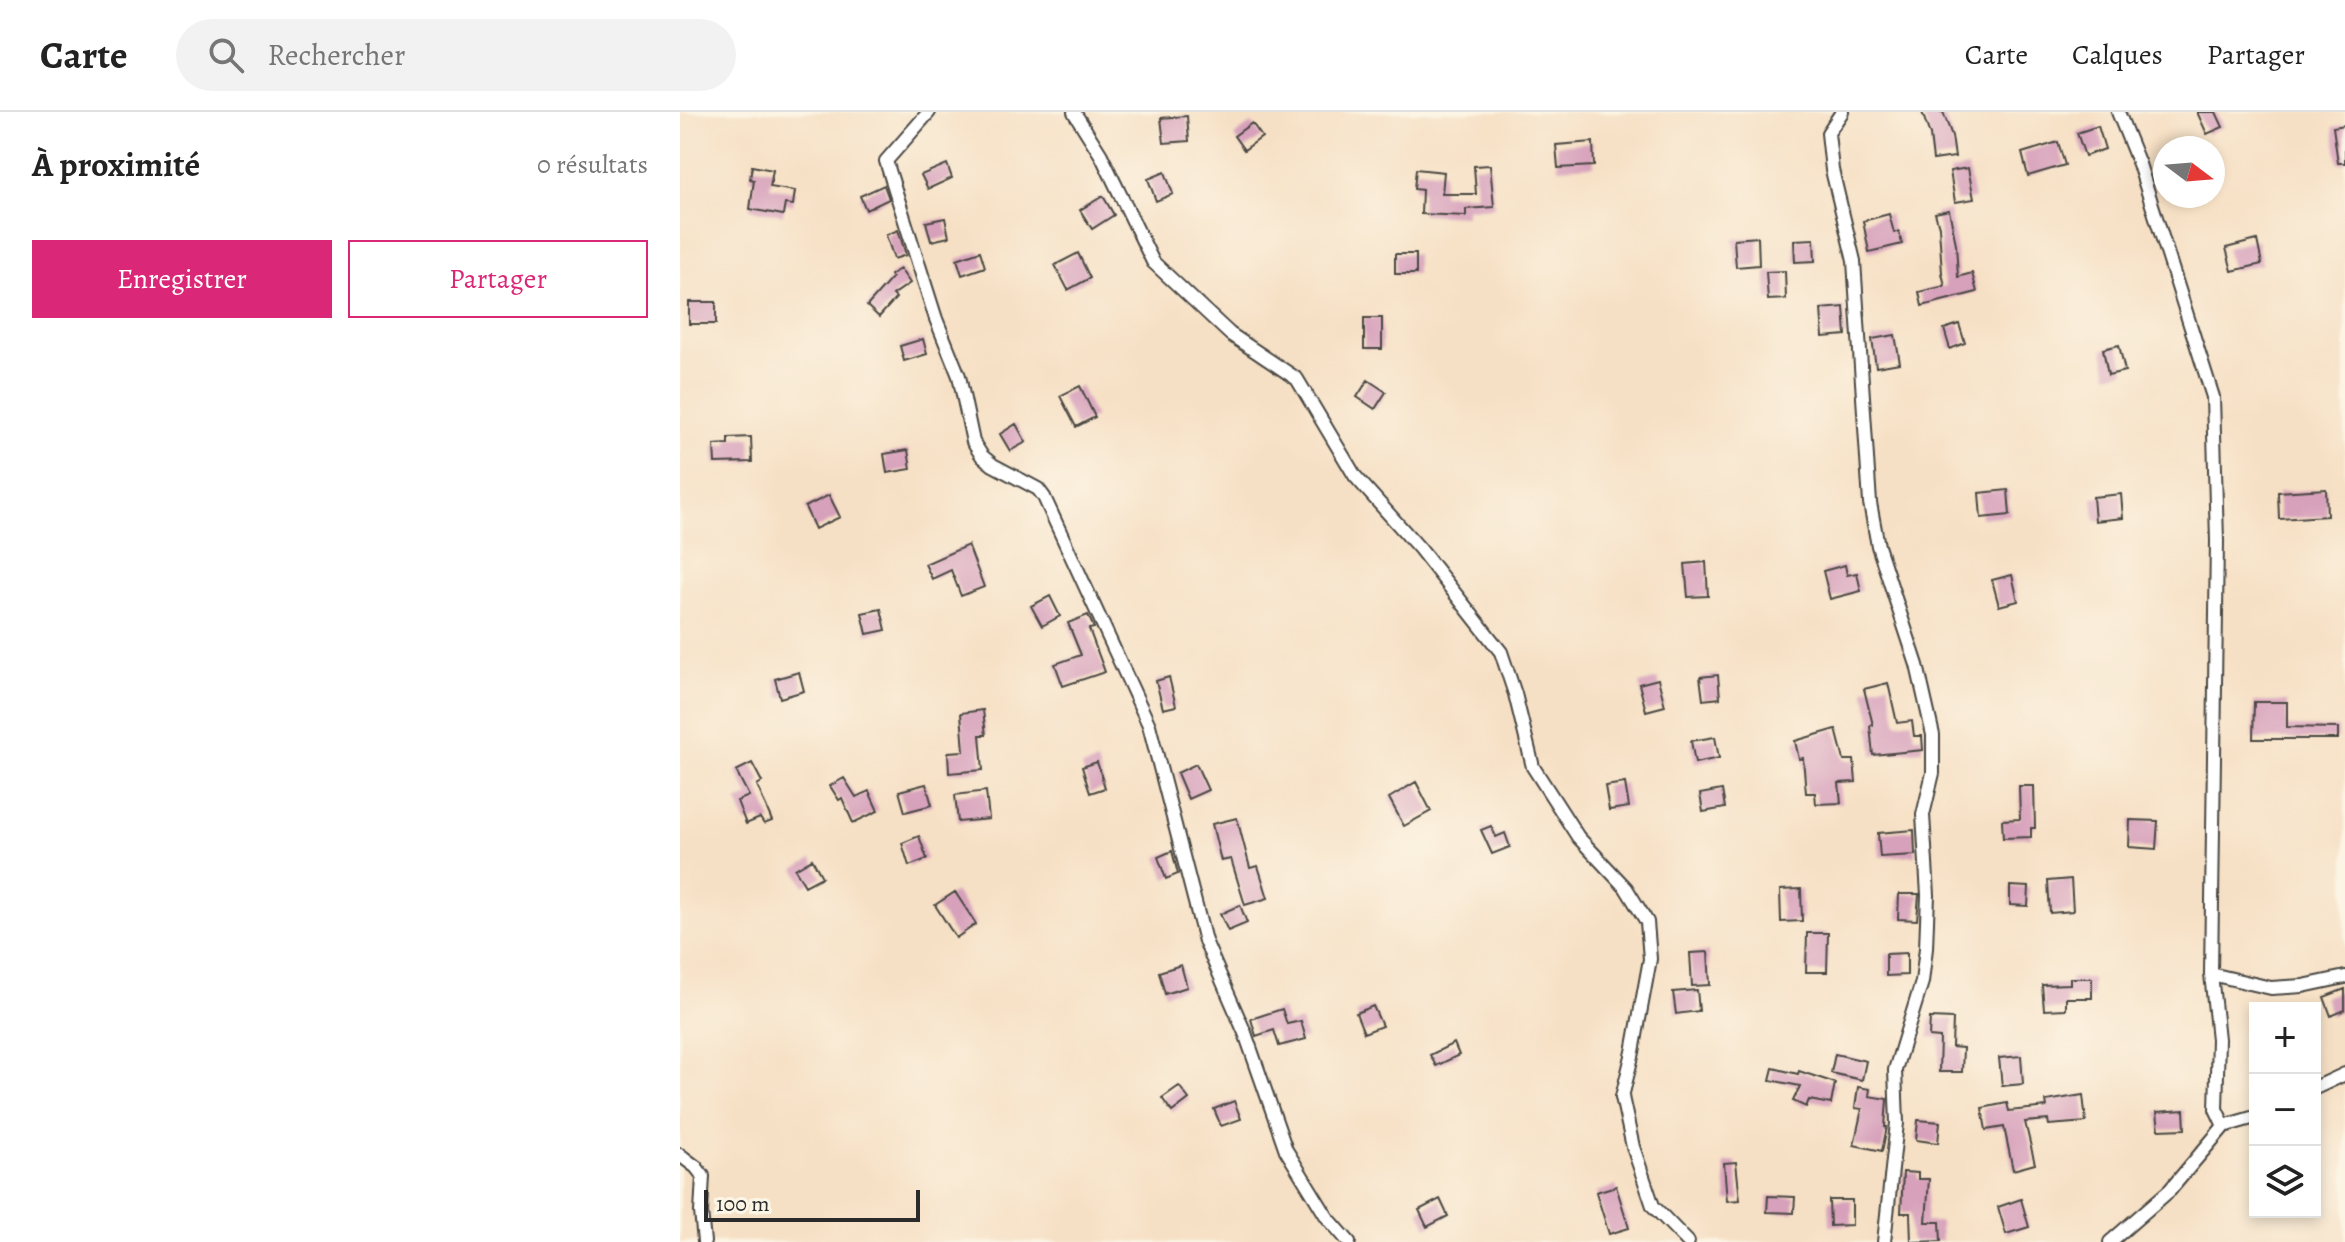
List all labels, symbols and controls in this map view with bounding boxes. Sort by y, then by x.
search box [176,19,736,91]
text: Carte [40,29,128,81]
icon: search [204,33,248,77]
text: Rechercher [268,35,405,75]
text: Carte [1965,36,2028,74]
text: Calques [2072,36,2163,74]
text: Partager [2207,36,2305,74]
north arrow [2153,136,2225,208]
text: À proximité [32,141,200,188]
text: 0 résultats [537,147,648,182]
button: Enregistrer [32,240,332,318]
button: Partager [348,240,648,318]
map controls [2249,1002,2321,1218]
button: + [2249,1002,2321,1074]
button: − [2249,1074,2321,1146]
button: layers [2249,1146,2321,1218]
scale bar [704,1186,920,1222]
text: 100 m [716,1189,770,1219]

